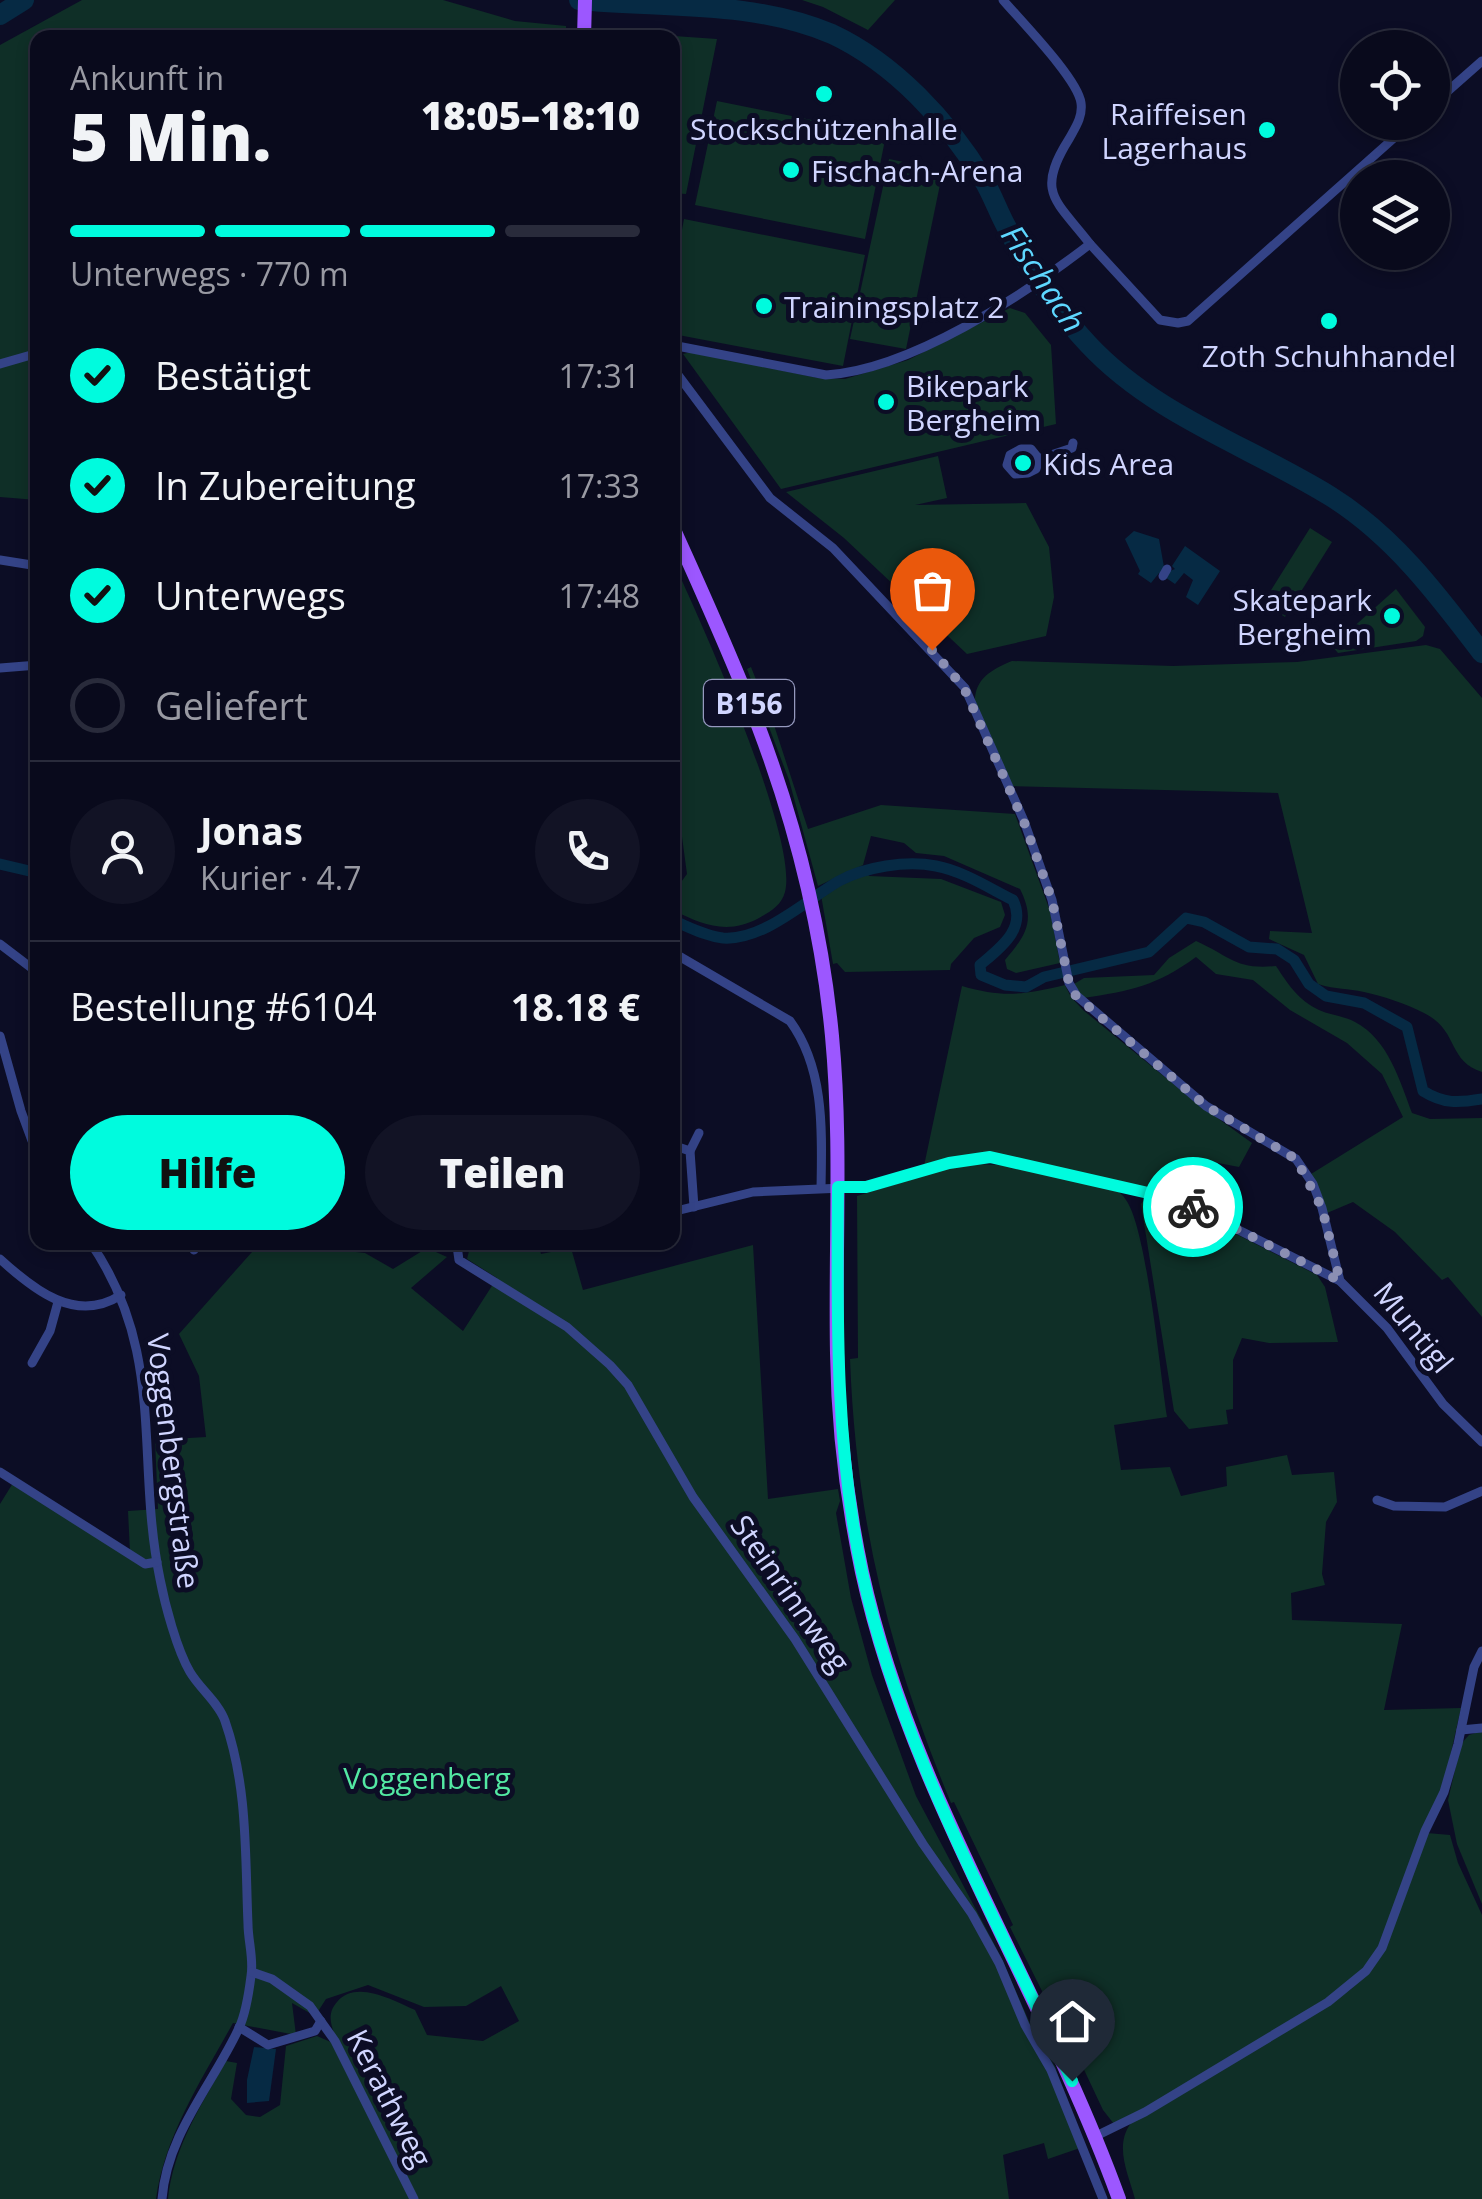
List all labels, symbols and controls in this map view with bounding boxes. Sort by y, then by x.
map controls [1340,30,1450,270]
button: locate [1340,30,1450,140]
text: Ankunft in [70,56,224,99]
marker: Stockschützenhalle [813,83,835,105]
text: 18:05–18:10 [421,89,640,141]
text: 5 Min. [70,92,271,180]
place label: Raiffeisen Lagerhaus [1102,93,1247,168]
place label: Stockschützenhalle [690,108,958,149]
marker: Raiffeisen Lagerhaus [1256,119,1278,141]
place label: Fischach-Arena [811,150,1023,191]
marker: Fischach-Arena [780,159,802,181]
button: layers [1340,160,1450,270]
water label: Fischach [992,216,1096,340]
text: Unterwegs · 770 m [70,252,349,295]
place label: Trainingsplatz 2 [784,286,1004,327]
marker: Trainingsplatz 2 [753,295,775,317]
marker: Zoth Schuhhandel [1318,310,1340,332]
place label: Zoth Schuhhandel [1202,335,1456,376]
icon: check [70,348,125,403]
text: Bestätigt [155,349,311,401]
text: 17:31 [558,354,640,397]
place label: Bikepark Bergheim [906,365,1041,440]
marker: Bikepark Bergheim [875,391,897,413]
place label: Kids Area [1043,443,1174,484]
marker: Kids Area [1012,452,1034,474]
icon: check [70,458,125,513]
text: In Zubereitung [155,459,416,511]
text: 17:33 [558,464,640,507]
pin [890,548,975,651]
icon: bag [905,563,960,618]
icon: check [70,568,125,623]
text: Unterwegs [155,569,346,621]
text: 17:48 [558,574,640,617]
place label: Skatepark Bergheim [1233,579,1372,654]
marker: Skatepark Bergheim [1381,605,1403,627]
text: Geliefert [155,679,308,731]
road number: B156 [704,680,794,726]
button: person [70,799,175,904]
button: phone [535,799,640,904]
text: Jonas [200,804,303,856]
text: Kurier · 4.7 [200,856,361,899]
text: Bestellung #6104 [70,980,377,1032]
text: 18.18 € [511,980,640,1032]
button: Hilfe [70,1115,345,1230]
button: Teilen [365,1115,640,1230]
courier [1143,1157,1243,1257]
icon: bike [1166,1180,1221,1235]
street label: Muntigl [1365,1273,1463,1381]
street label: Voggenbergstraße [138,1331,210,1591]
street label: Steinrinnweg [722,1506,860,1680]
park label: Voggenberg [343,1757,511,1798]
pin [1030,1979,1115,2082]
icon: home [1045,1994,1100,2049]
street label: Kerathweg [338,2022,442,2174]

